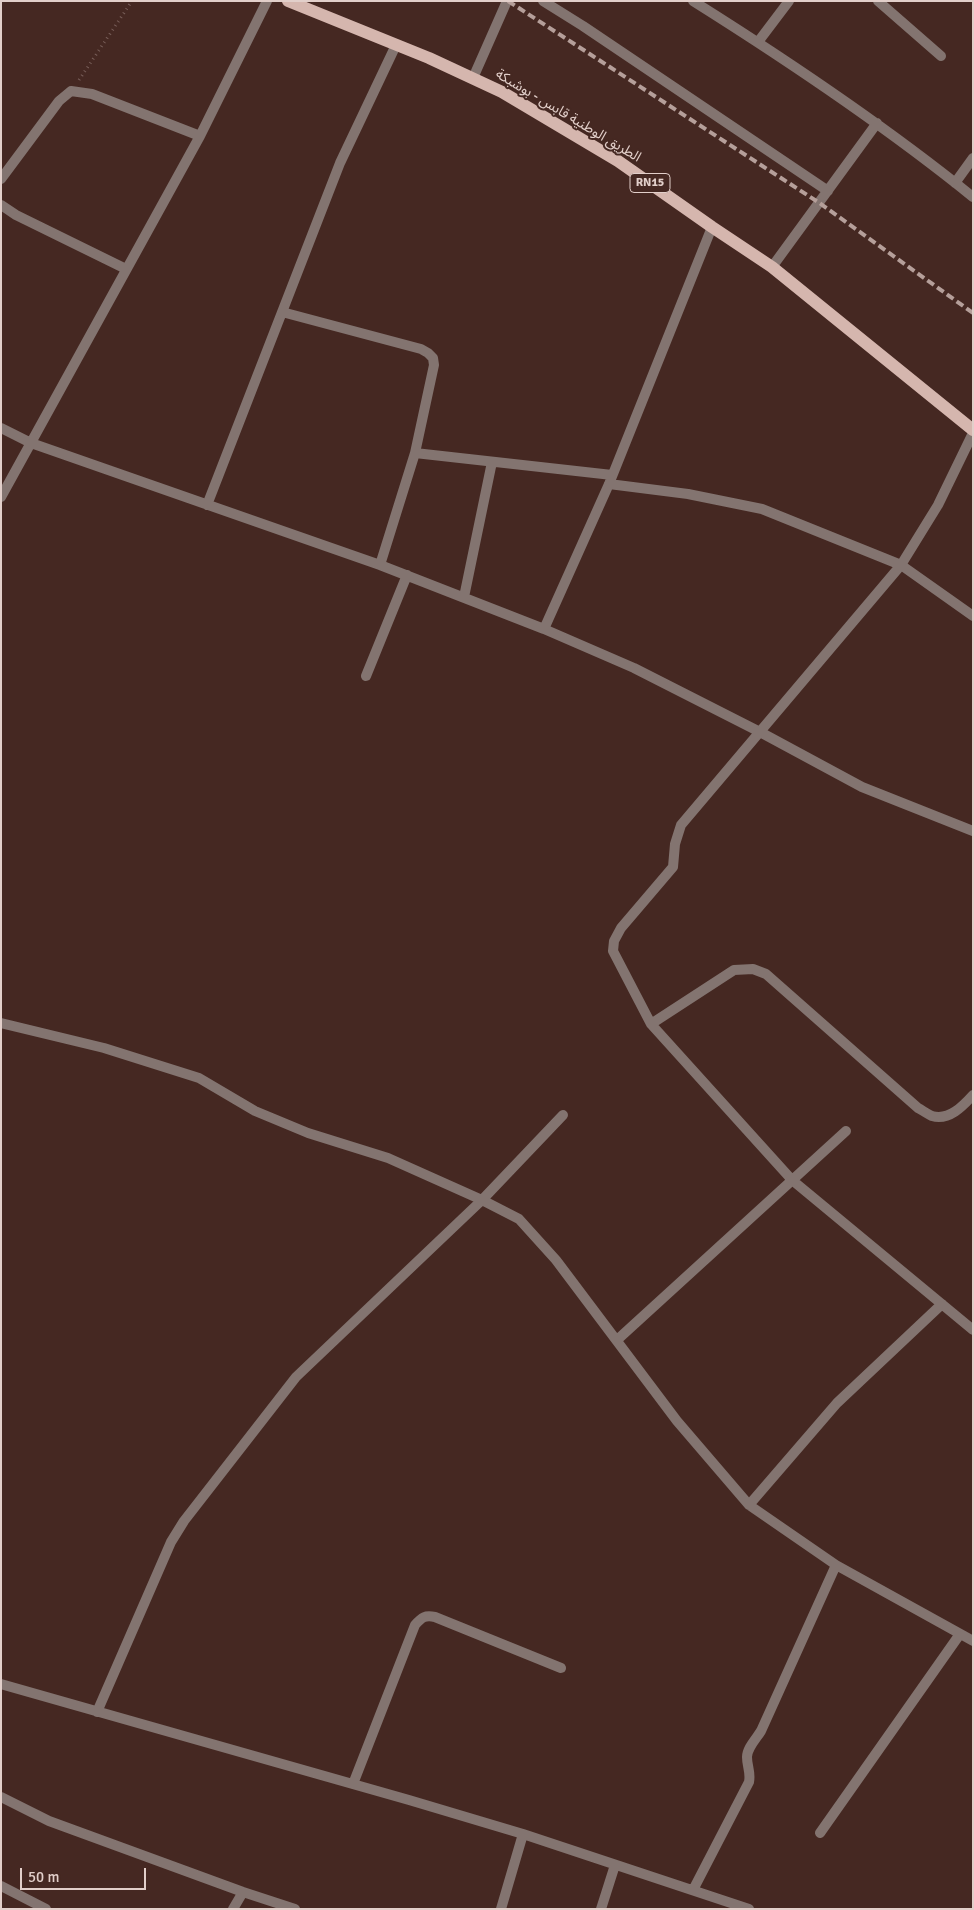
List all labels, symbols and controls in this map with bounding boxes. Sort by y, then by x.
street label: الطريق الوطنية قابس - بوشبكة [492,66,644,166]
road number: RN15 [630,174,670,192]
scale bar [22,1858,149,1890]
text: 50 m [28,1868,59,1886]

